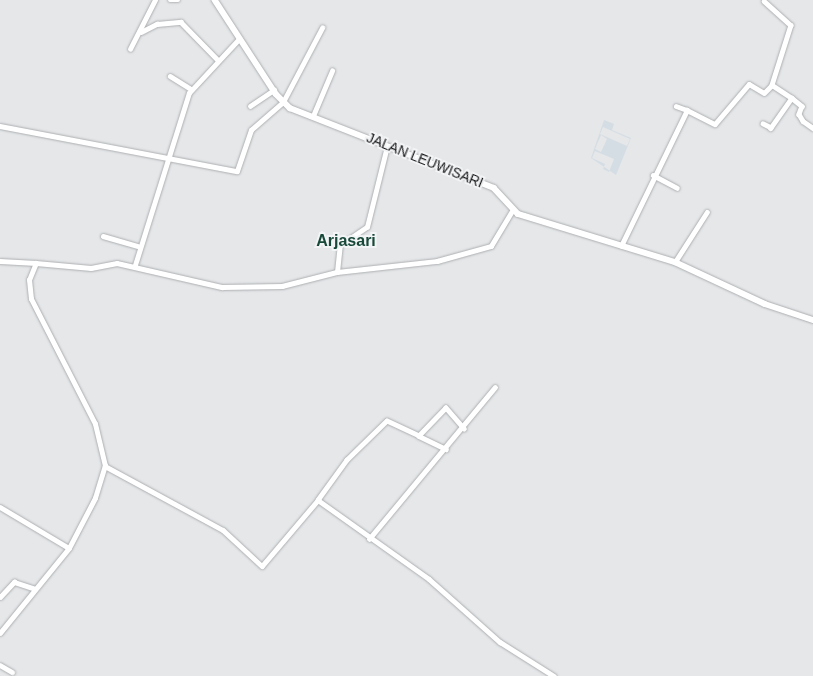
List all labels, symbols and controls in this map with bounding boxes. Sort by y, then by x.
street label: JALAN LEUWISARI [364,129,486,191]
district label: Arjasari [316,231,376,251]

